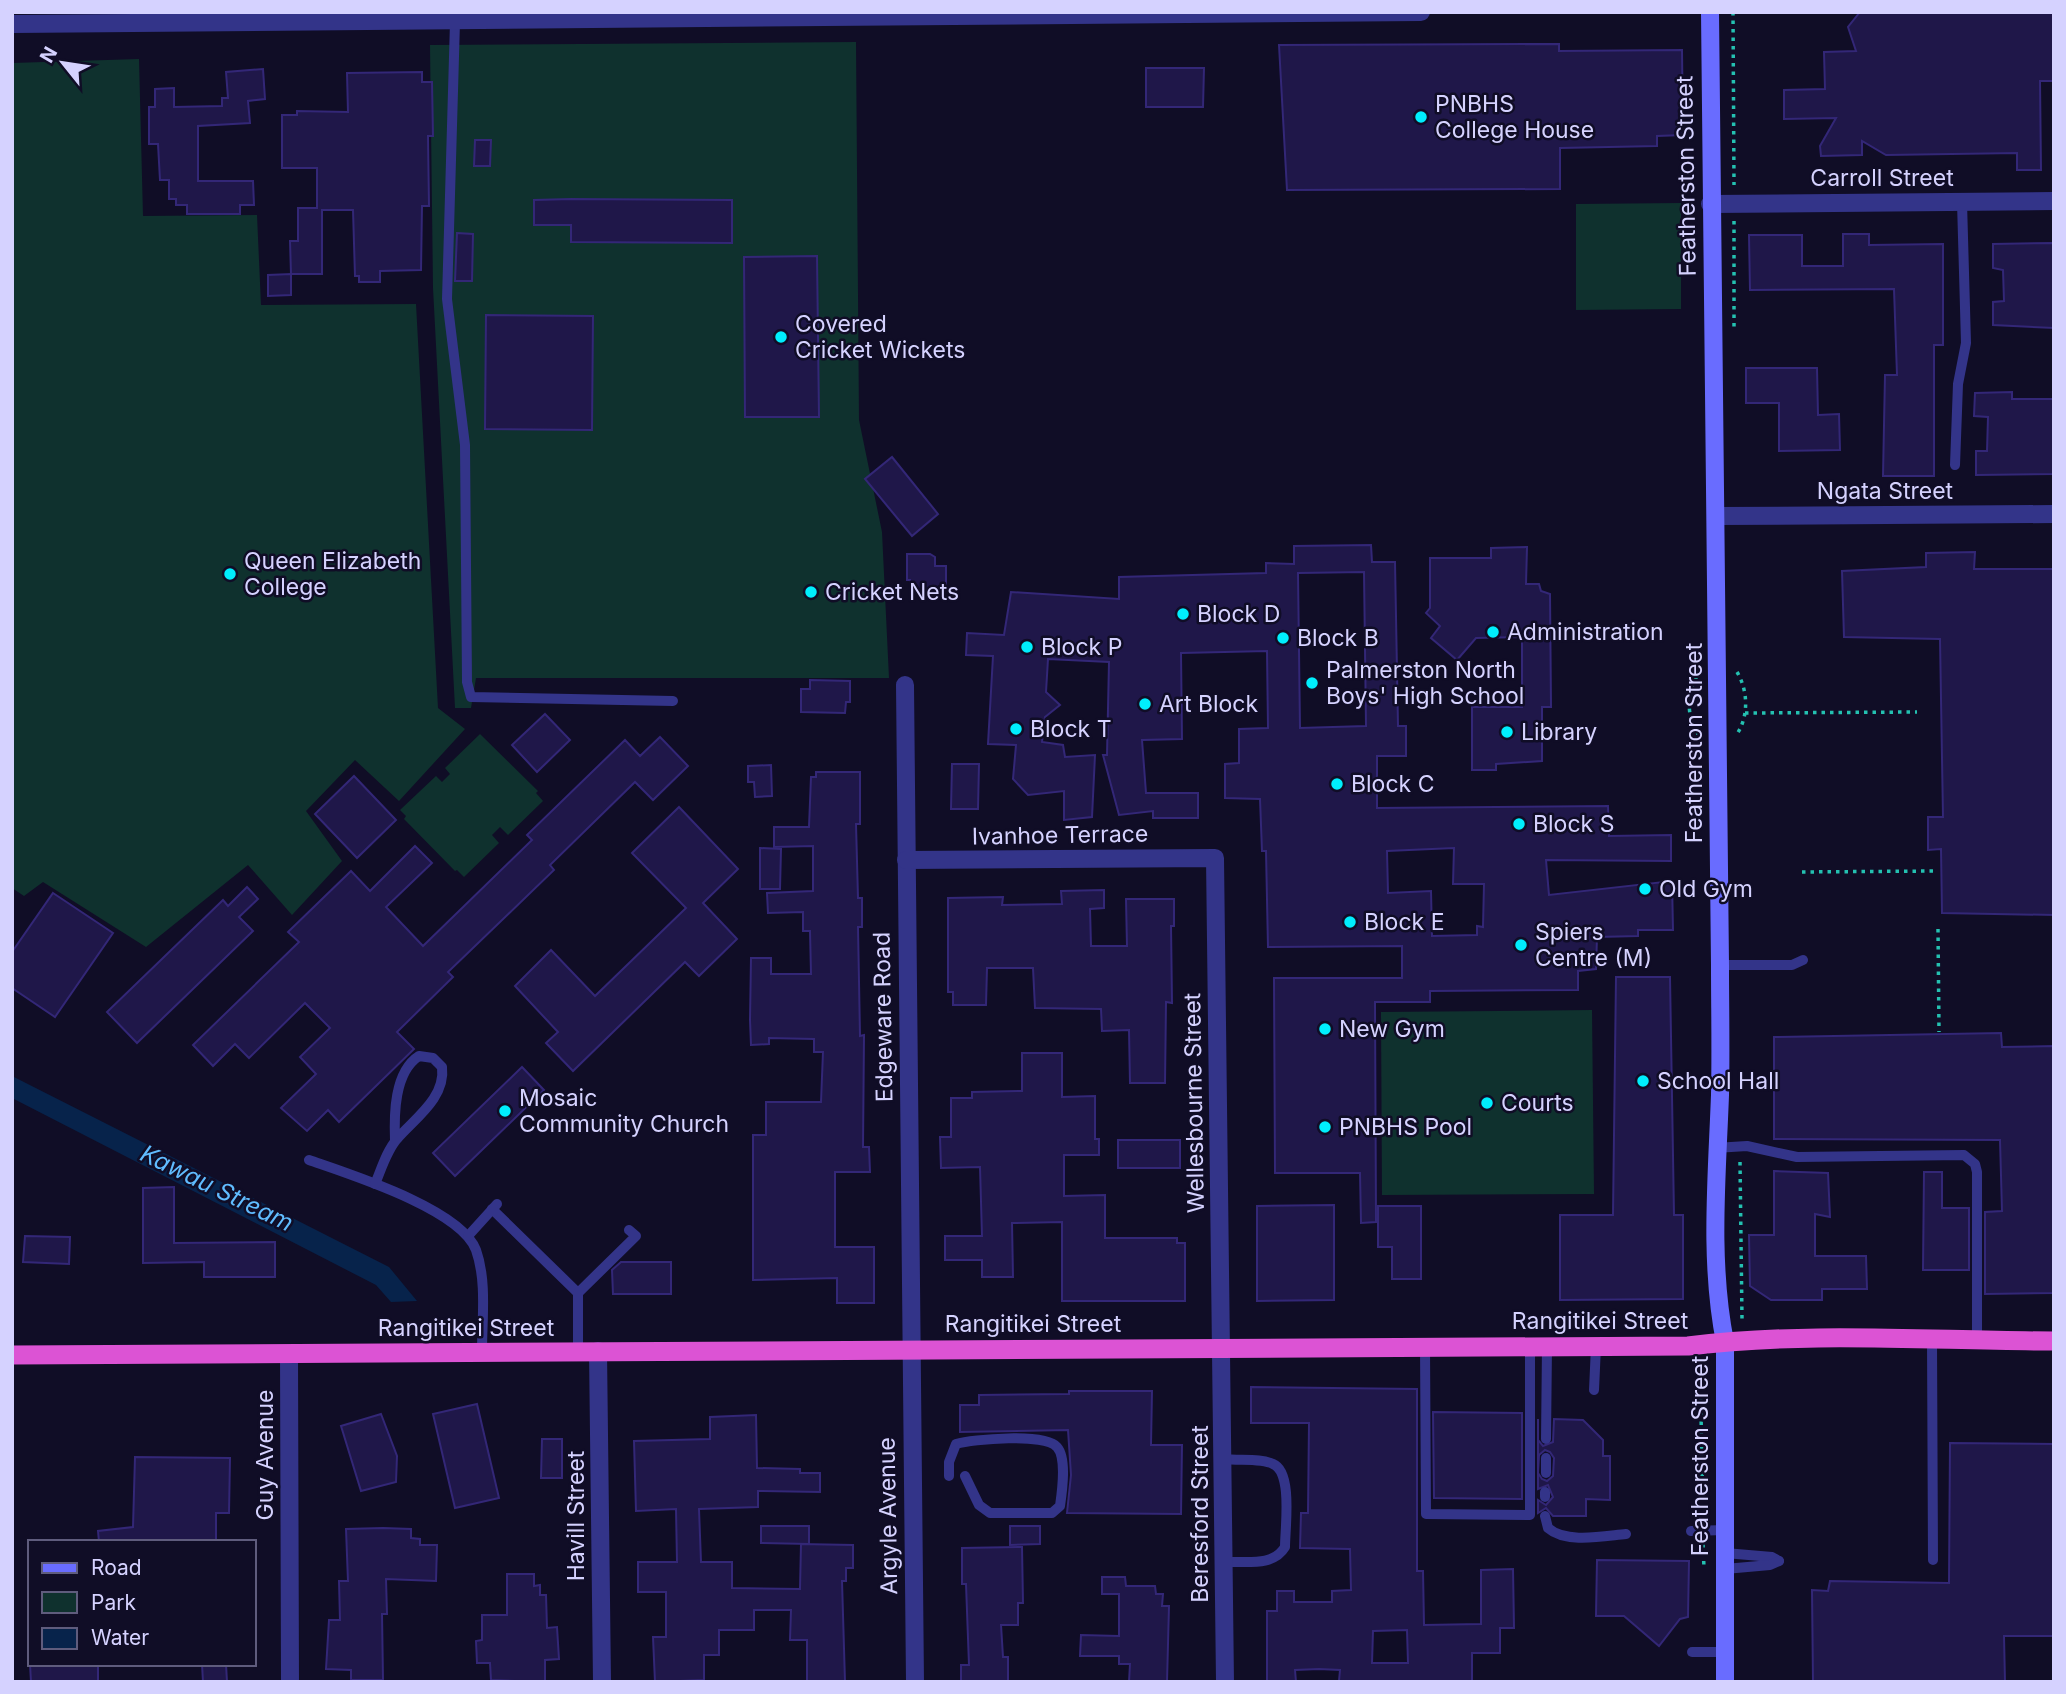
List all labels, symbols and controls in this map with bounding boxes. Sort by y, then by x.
north arrow [28,28,98,98]
text: N [35,43,62,67]
street label: Featherston Street [1670,75,1702,277]
place label: PNBHS College House [1435,90,1594,144]
marker: PNBHS College House [1413,109,1429,125]
street label: Carroll Street [1810,164,1954,192]
place label: Covered Cricket Wickets [795,310,965,364]
marker: Covered Cricket Wickets [773,329,789,345]
street label: Ngata Street [1817,477,1954,505]
place label: Queen Elizabeth College [244,547,421,601]
marker: Queen Elizabeth College [222,566,238,582]
place label: Cricket Nets [825,578,959,606]
marker: Cricket Nets [803,584,819,600]
place label: Block D [1197,600,1280,628]
marker: Block D [1175,606,1191,622]
place label: Administration [1507,618,1664,646]
place label: Block B [1297,624,1379,652]
marker: Administration [1485,624,1501,640]
marker: Block B [1275,630,1291,646]
place label: Block P [1041,633,1122,661]
marker: Block P [1019,639,1035,655]
street label: Featherston Street [1680,642,1708,843]
place label: Palmerston North Boys' High School [1326,656,1524,710]
marker: Palmerston North Boys' High School [1304,675,1320,691]
place label: Art Block [1159,690,1258,718]
marker: Art Block [1137,696,1153,712]
place label: Block T [1030,715,1112,743]
place label: Library [1521,718,1597,746]
marker: Block T [1008,721,1024,737]
marker: Library [1499,724,1515,740]
place label: Block C [1351,770,1434,798]
marker: Block C [1329,776,1345,792]
place label: Block S [1533,810,1614,838]
marker: Block S [1511,816,1527,832]
street label: Ivanhoe Terrace [972,819,1148,851]
place label: Old Gym [1659,875,1753,903]
marker: Old Gym [1637,881,1653,897]
place label: Block E [1364,908,1444,936]
marker: Block E [1342,914,1358,930]
place label: Spiers Centre (M) [1535,918,1652,972]
street label: Edgeware Road [868,932,898,1102]
marker: Spiers Centre (M) [1513,937,1529,953]
street label: Wellesbourne Street [1178,992,1210,1213]
place label: New Gym [1339,1015,1445,1043]
marker: New Gym [1317,1021,1333,1037]
place label: School Hall [1657,1067,1779,1095]
marker: School Hall [1635,1073,1651,1089]
place label: Mosaic Community Church [519,1084,729,1138]
place label: Courts [1501,1089,1574,1117]
marker: Courts [1479,1095,1495,1111]
marker: Mosaic Community Church [497,1103,513,1119]
place label: PNBHS Pool [1339,1113,1472,1141]
marker: PNBHS Pool [1317,1119,1333,1135]
water label: Kawau Stream [136,1139,298,1237]
street label: Rangitikei Street [1512,1307,1689,1335]
street label: Rangitikei Street [945,1310,1122,1338]
street label: Rangitikei Street [378,1314,555,1342]
street label: Featherston Street [1686,1355,1714,1556]
street label: Guy Avenue [251,1390,279,1520]
street label: Beresford Street [1186,1425,1214,1603]
street label: Argyle Avenue [873,1437,903,1595]
street label: Havill Street [562,1450,590,1581]
legend [28,1540,256,1666]
text: Road [91,1555,142,1580]
text: Park [91,1590,136,1615]
text: Water [91,1625,149,1650]

